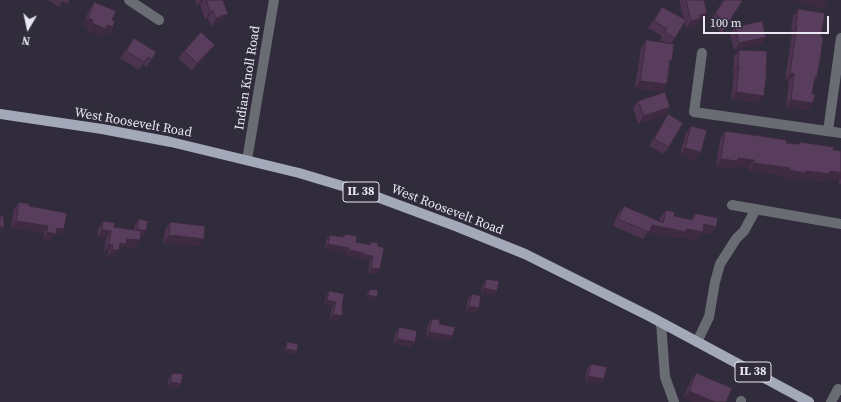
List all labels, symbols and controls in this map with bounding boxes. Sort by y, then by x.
north arrow [8,8,48,48]
scale bar [705,8,831,34]
text: 100 m [710,15,742,31]
street label: Indian Knoll Road [232,25,264,131]
text: N [21,32,31,48]
street label: West Roosevelt Road [73,105,193,141]
street label: West Roosevelt Road [389,181,505,239]
road number: IL 38 [343,182,379,202]
road number: IL 38 [735,362,771,382]

